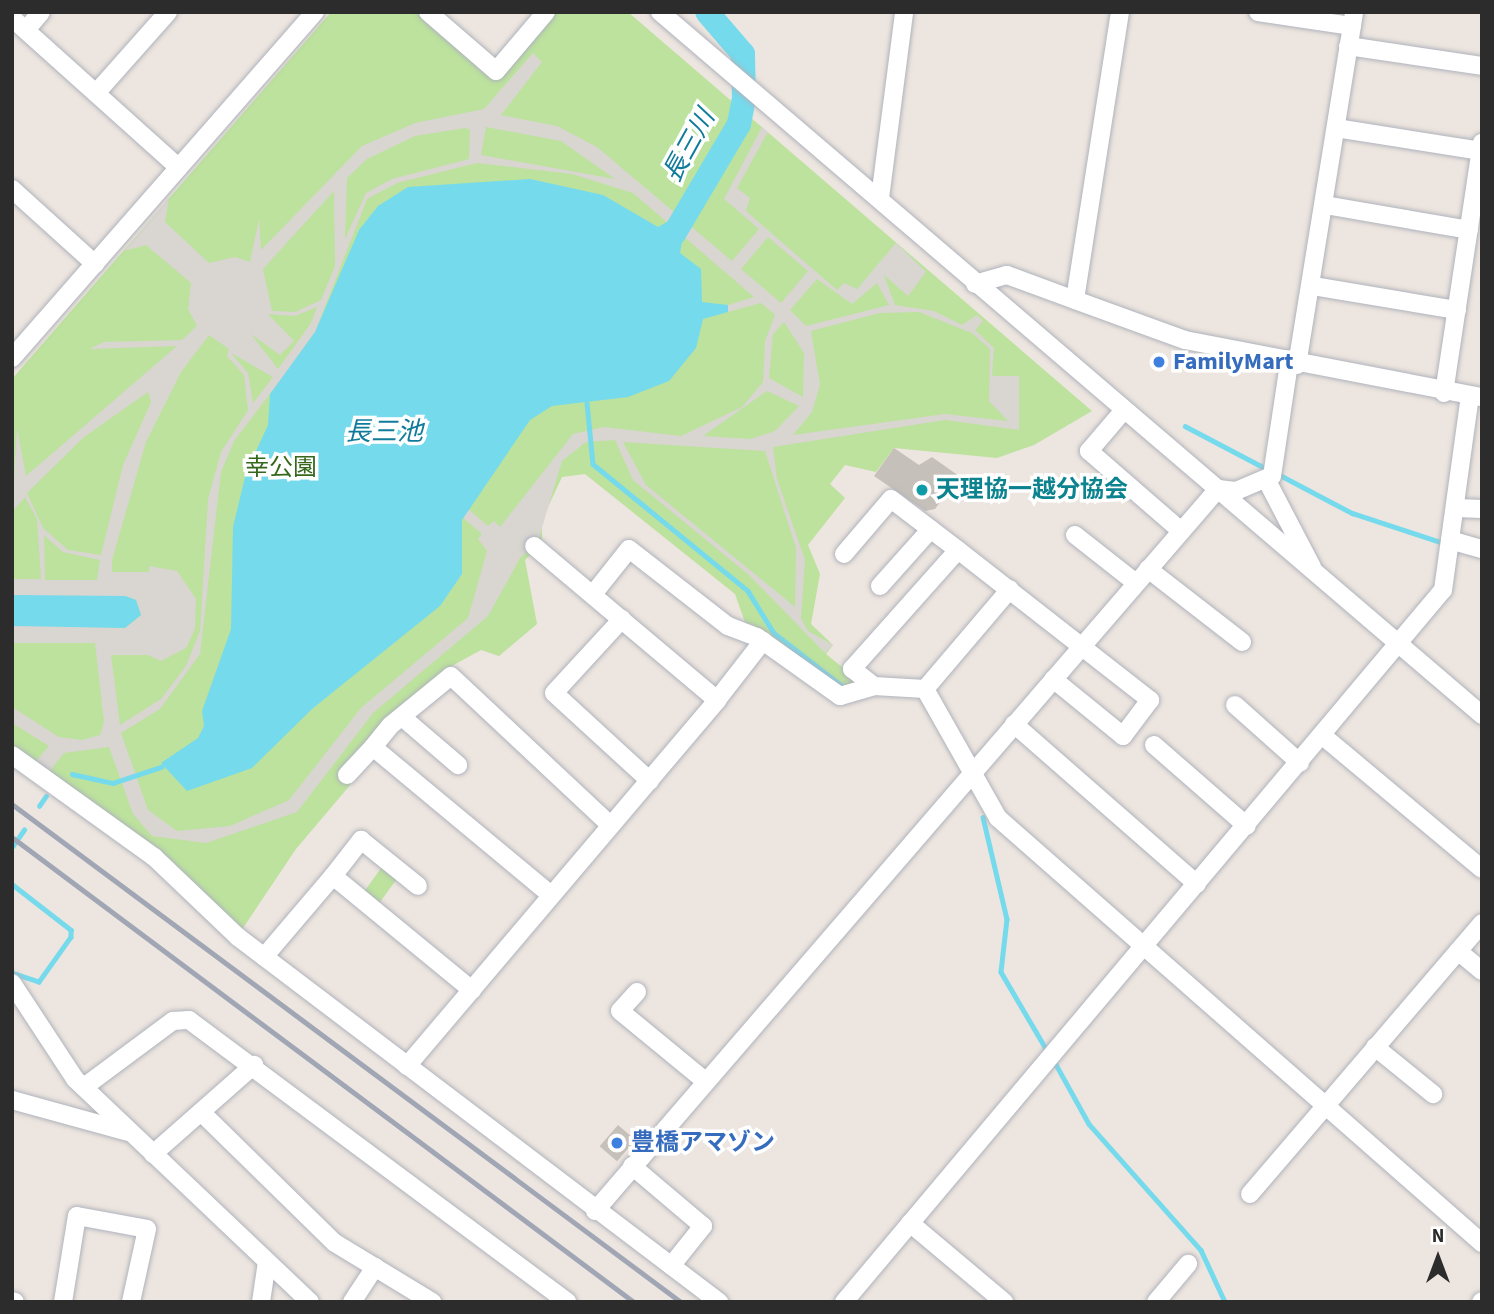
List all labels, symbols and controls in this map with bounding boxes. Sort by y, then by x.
water label: 長三川 [656,104,722,188]
place label: FamilyMart [1173,348,1294,376]
marker: FamilyMart [1151,354,1167,370]
water label: 長三池 [345,416,423,448]
park label: 幸公園 [245,454,317,482]
place label: 天理協一越分協会 [936,476,1128,504]
marker: 天理協一越分協会 [914,482,930,498]
place label: 豊橋アマゾン [631,1129,775,1157]
marker: 豊橋アマゾン [609,1135,625,1151]
north arrow [1403,1223,1473,1293]
text: N [1432,1223,1444,1250]

